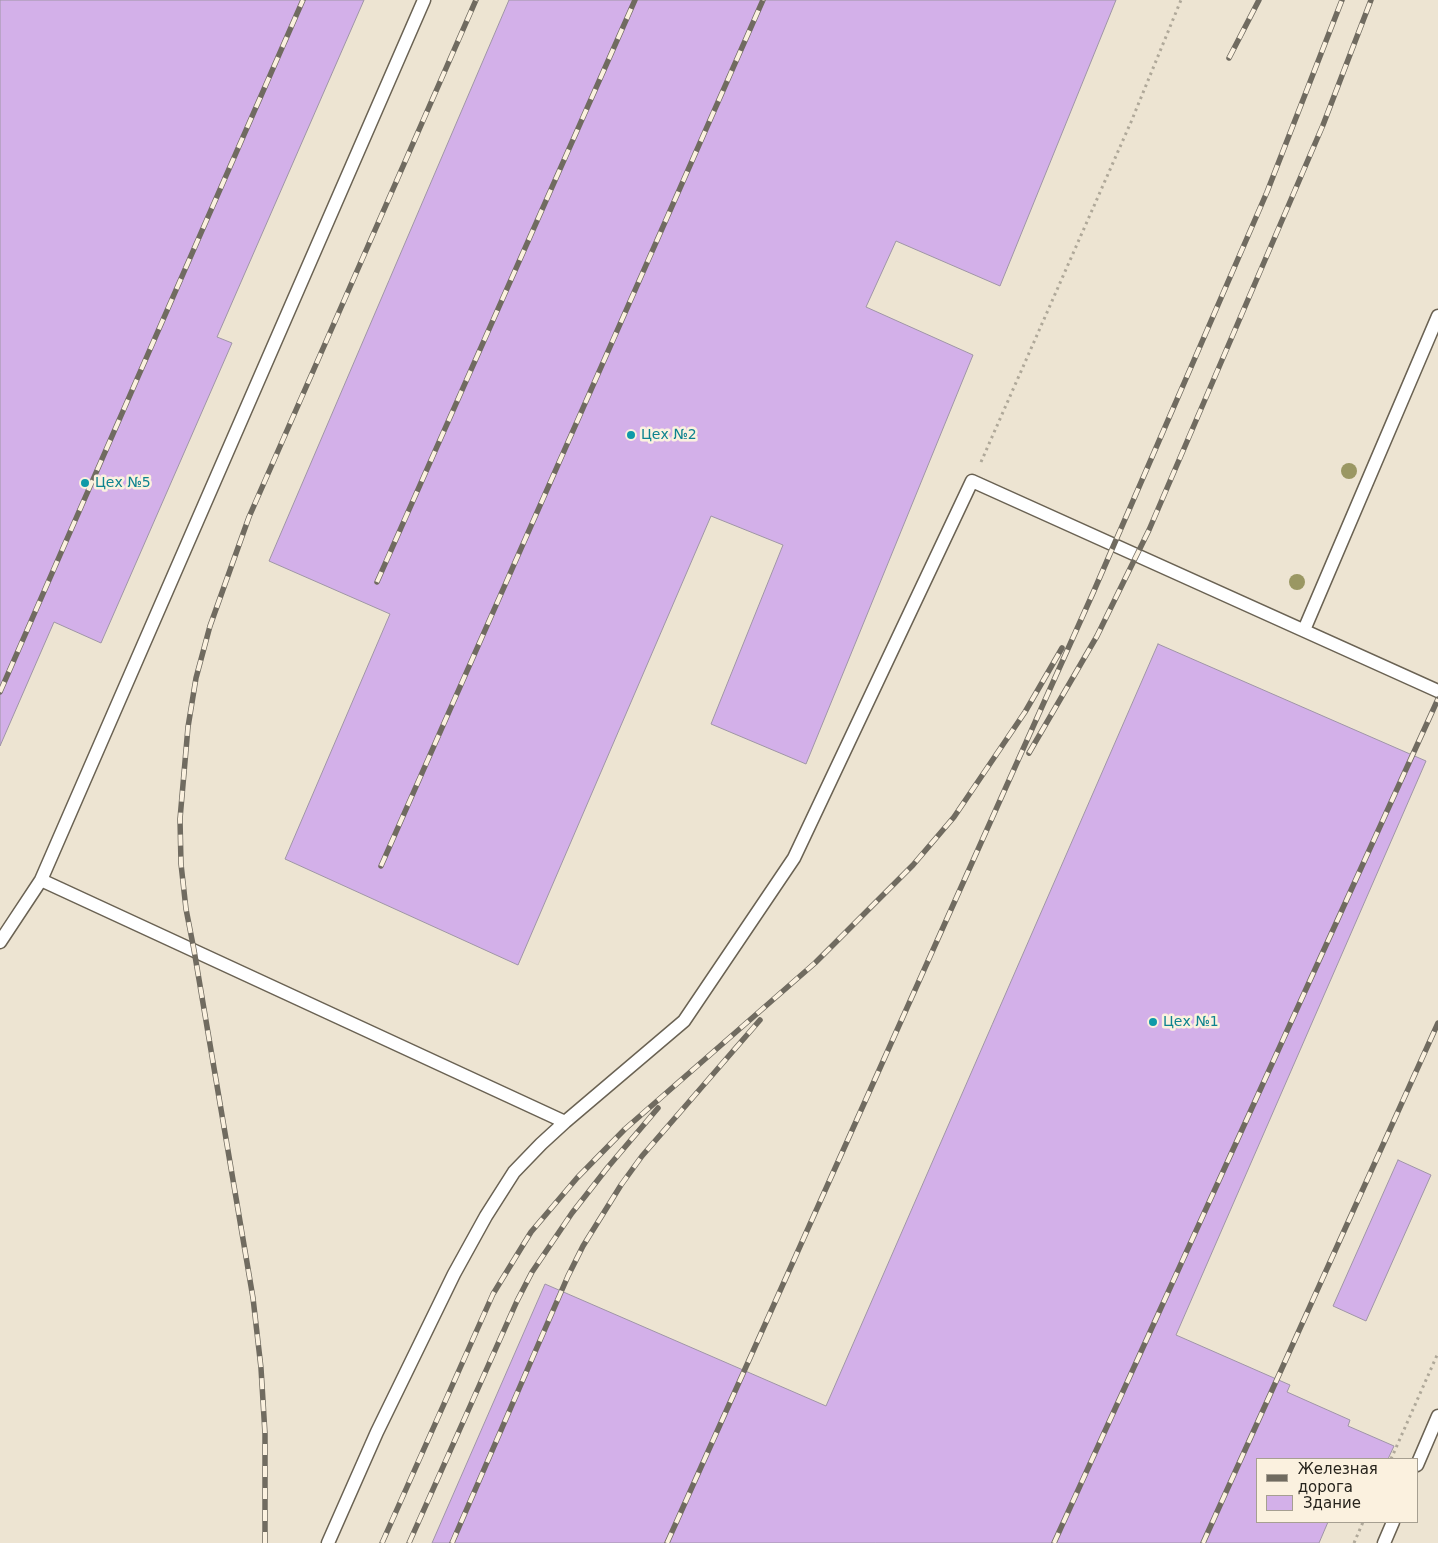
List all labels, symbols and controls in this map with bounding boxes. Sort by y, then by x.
place label: Цех №2 [641,427,697,443]
marker: Цех №2 [625,429,637,441]
place label: Цех №5 [95,475,151,491]
marker: Цех №5 [79,477,91,489]
place label: Цех №1 [1163,1014,1219,1030]
marker: Цех №1 [1147,1016,1159,1028]
legend [1256,1458,1418,1523]
text: Железная дорога [1298,1460,1378,1496]
text: Здание [1303,1494,1361,1512]

